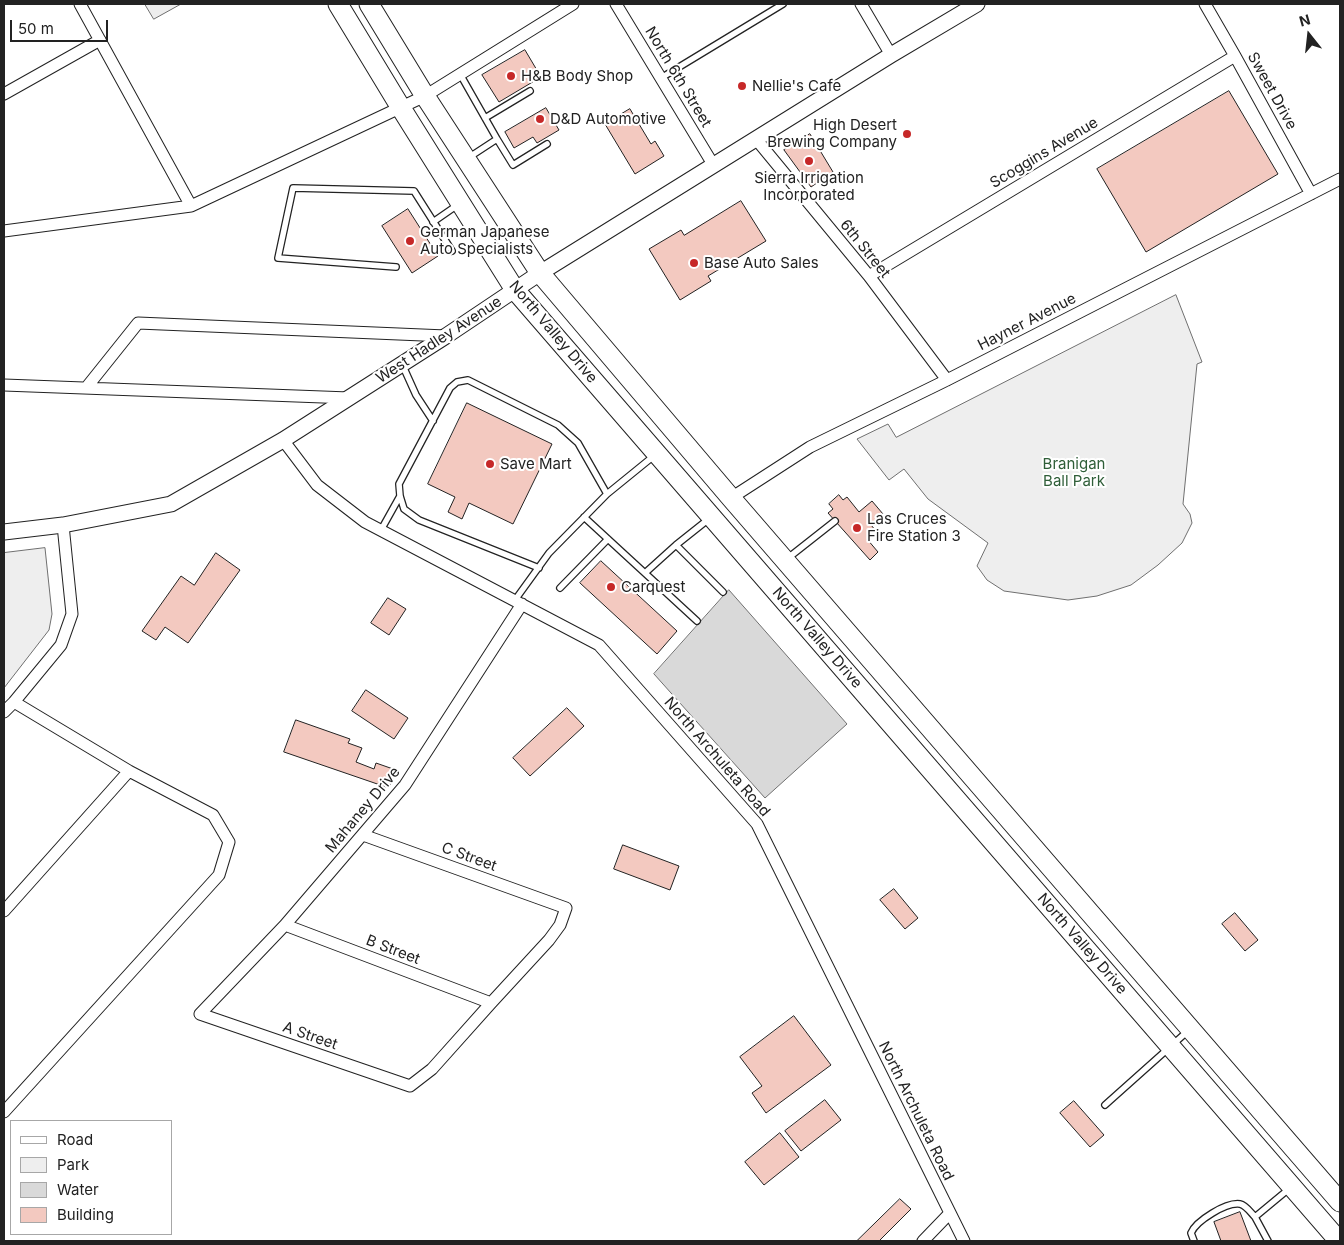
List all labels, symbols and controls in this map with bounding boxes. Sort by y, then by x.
scale bar [12,10,110,42]
north arrow [1284,10,1334,60]
text: N [1297,10,1312,30]
text: 50 m [18,19,54,38]
street label: North 6th Street [641,24,715,130]
street label: Sweet Drive [1243,49,1301,133]
place label: H&B Body Shop [521,67,633,85]
marker: H&B Body Shop [505,70,517,82]
place label: Nellie's Cafe [752,77,841,95]
marker: Nellie's Cafe [736,80,748,92]
place label: D&D Automotive [550,110,666,128]
marker: D&D Automotive [534,113,546,125]
street label: Scoggins Avenue [987,114,1101,192]
place label: High Desert Brewing Company [767,116,897,151]
marker: High Desert Brewing Company [901,128,913,140]
marker: Sierra Irrigation Incorporated [803,155,815,167]
place label: Sierra Irrigation Incorporated [754,169,864,204]
street label: 6th Street [836,216,894,282]
place label: German Japanese Auto Specialists [420,223,549,258]
marker: German Japanese Auto Specialists [404,235,416,247]
place label: Base Auto Sales [704,254,819,272]
marker: Base Auto Sales [688,257,700,269]
street label: North Valley Drive [505,277,601,387]
street label: Hayner Avenue [975,289,1079,355]
street label: West Hadley Avenue [373,293,505,387]
place label: Save Mart [500,455,572,473]
park label: Branigan Ball Park [1043,455,1105,490]
marker: Save Mart [484,458,496,470]
place label: Las Cruces Fire Station 3 [867,510,961,545]
marker: Las Cruces Fire Station 3 [851,522,863,534]
place label: Carquest [621,578,685,596]
marker: Carquest [605,581,617,593]
street label: North Valley Drive [768,584,866,692]
street label: North Archuleta Road [660,694,774,820]
street label: Mahaney Drive [322,763,404,857]
street label: C Street [439,839,499,875]
street label: North Valley Drive [1033,890,1131,998]
street label: B Street [363,931,423,969]
street label: A Street [280,1018,340,1054]
street label: North Archuleta Road [875,1039,957,1183]
legend [10,1120,172,1235]
text: Road [57,1130,93,1149]
text: Park [57,1155,89,1174]
text: Water [57,1180,99,1199]
text: Building [57,1205,114,1224]

